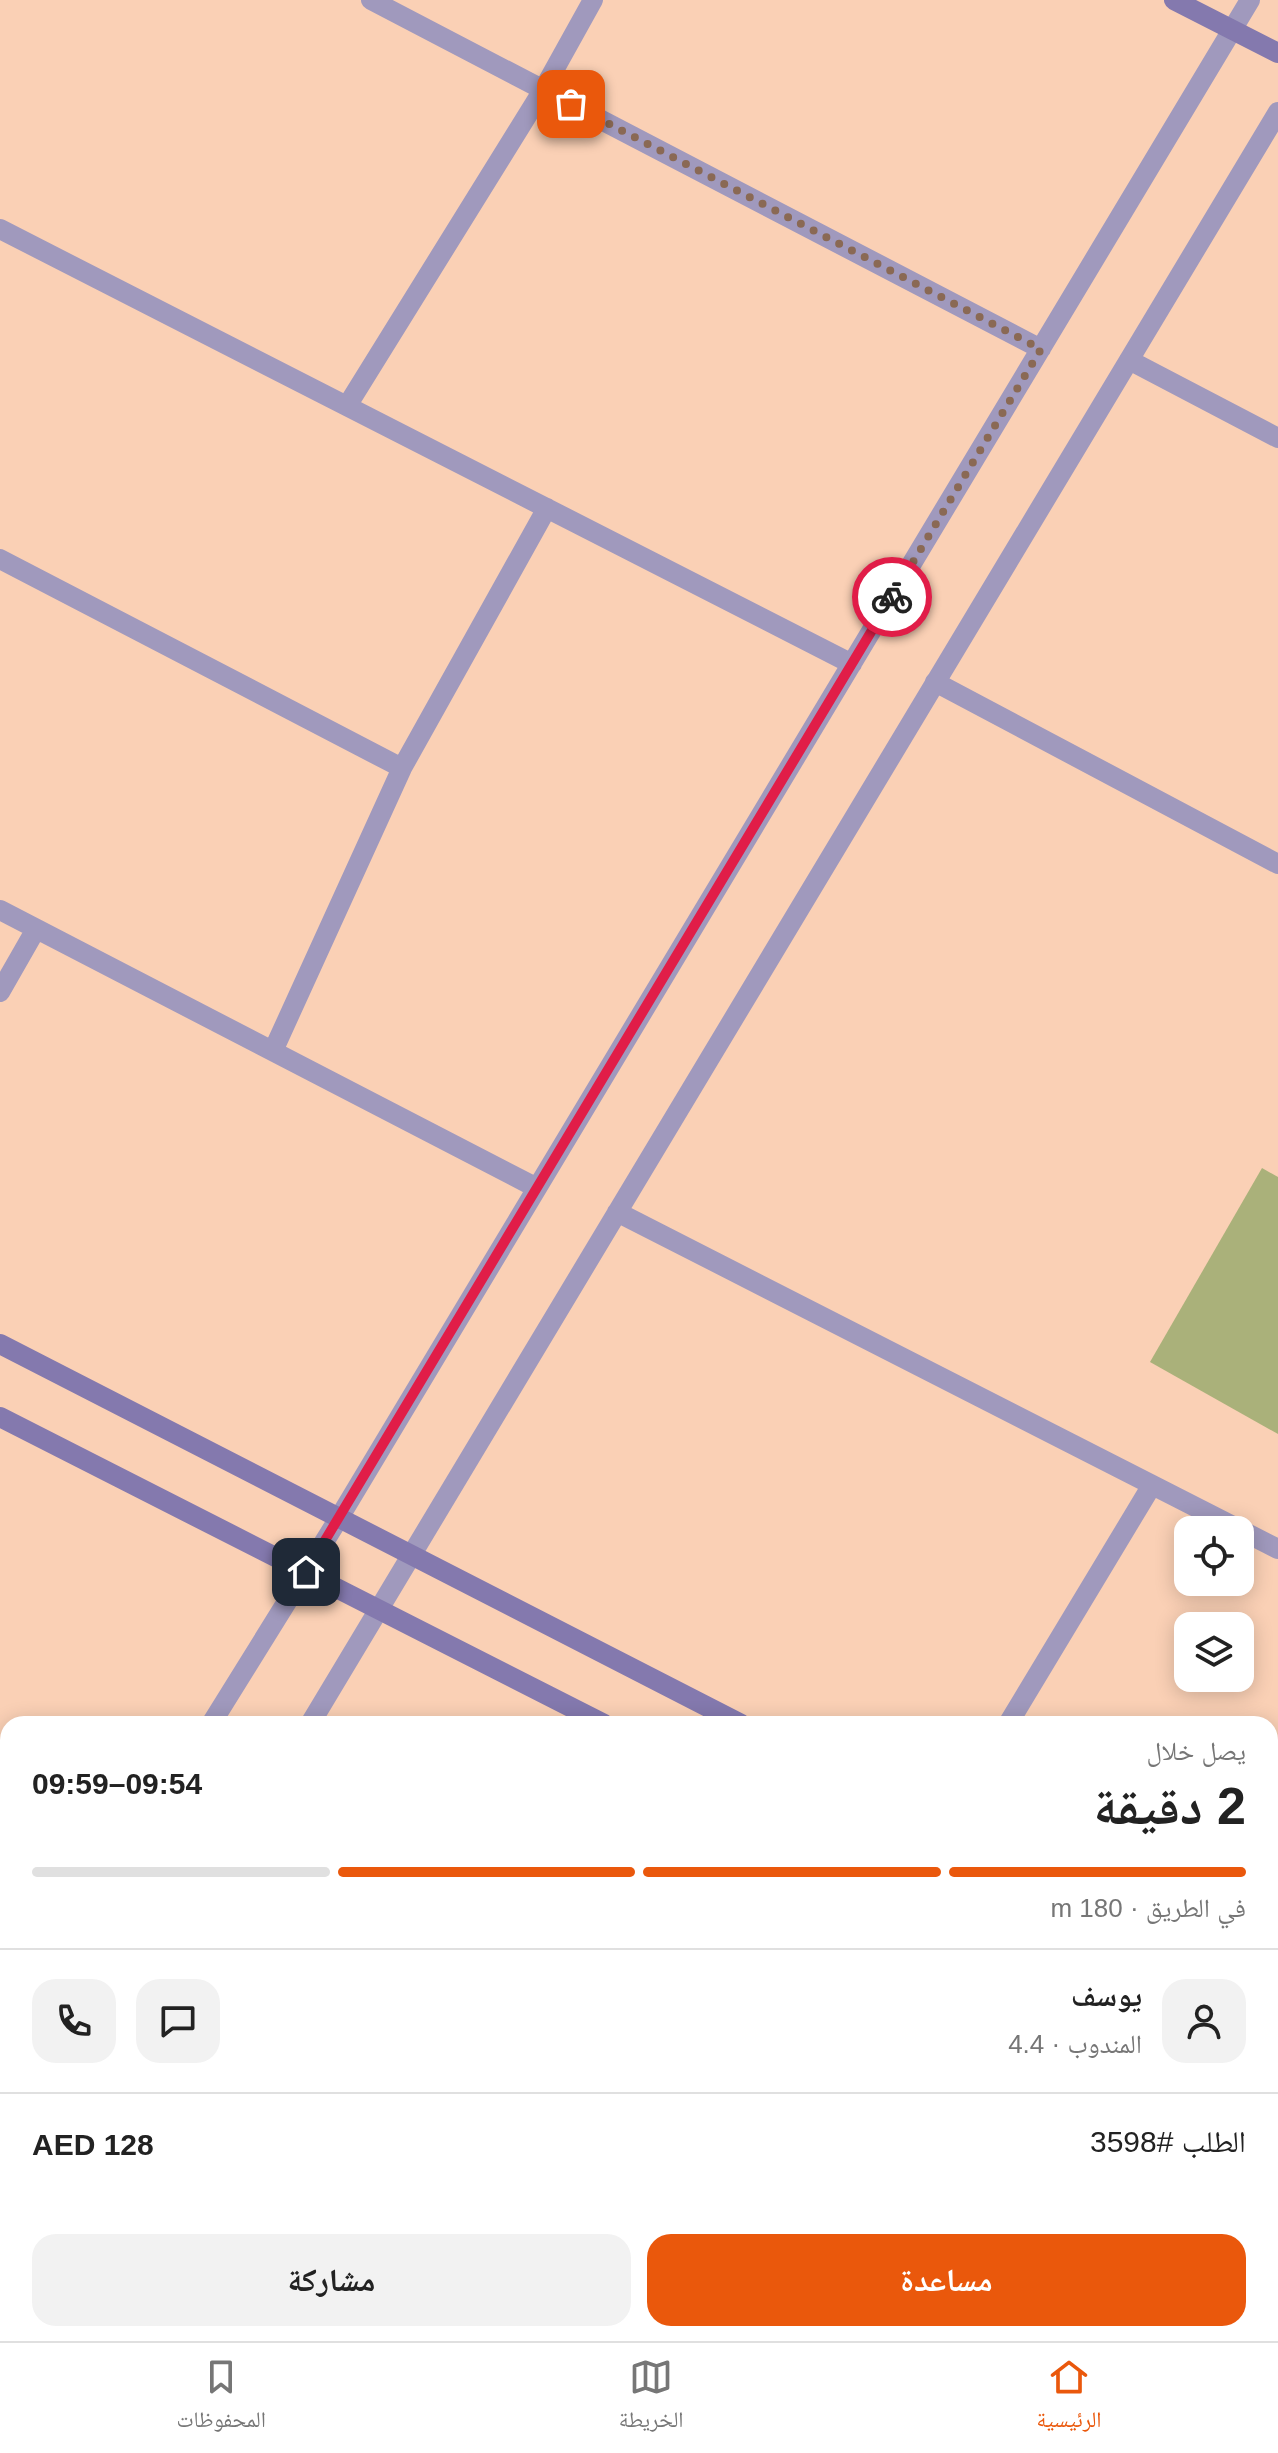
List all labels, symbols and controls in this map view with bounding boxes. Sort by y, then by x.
pin [537,70,605,138]
icon: bag [549,82,593,126]
courier [852,557,932,637]
icon: bike [870,575,914,619]
map controls [1174,1516,1254,1692]
button: locate [1174,1516,1254,1596]
pin [272,1538,340,1606]
icon: home [284,1550,328,1594]
button: layers [1174,1612,1254,1692]
text: يصل خلال [1146,1736,1246,1766]
text: 09:54–09:59 [32,1767,202,1800]
text: 2 دقيقة [1093,1777,1246,1835]
text: في الطريق · 180 m [1050,1893,1246,1923]
button: phone [32,1979,116,2063]
button: chat [136,1979,220,2063]
text: يوسف [1071,1979,1142,2012]
button: person [1162,1979,1246,2063]
text: المندوب · 4.4 [1008,2029,1142,2059]
text: الطلب #3598 [1090,2125,1246,2158]
text: AED 128 [32,2128,154,2161]
button: مشاركة [32,2234,631,2326]
button: مساعدة [647,2234,1246,2326]
tab: المحفوظات [176,2355,266,2441]
tab: الخريطة [619,2355,684,2441]
tab: الرئيسية [1036,2355,1102,2441]

